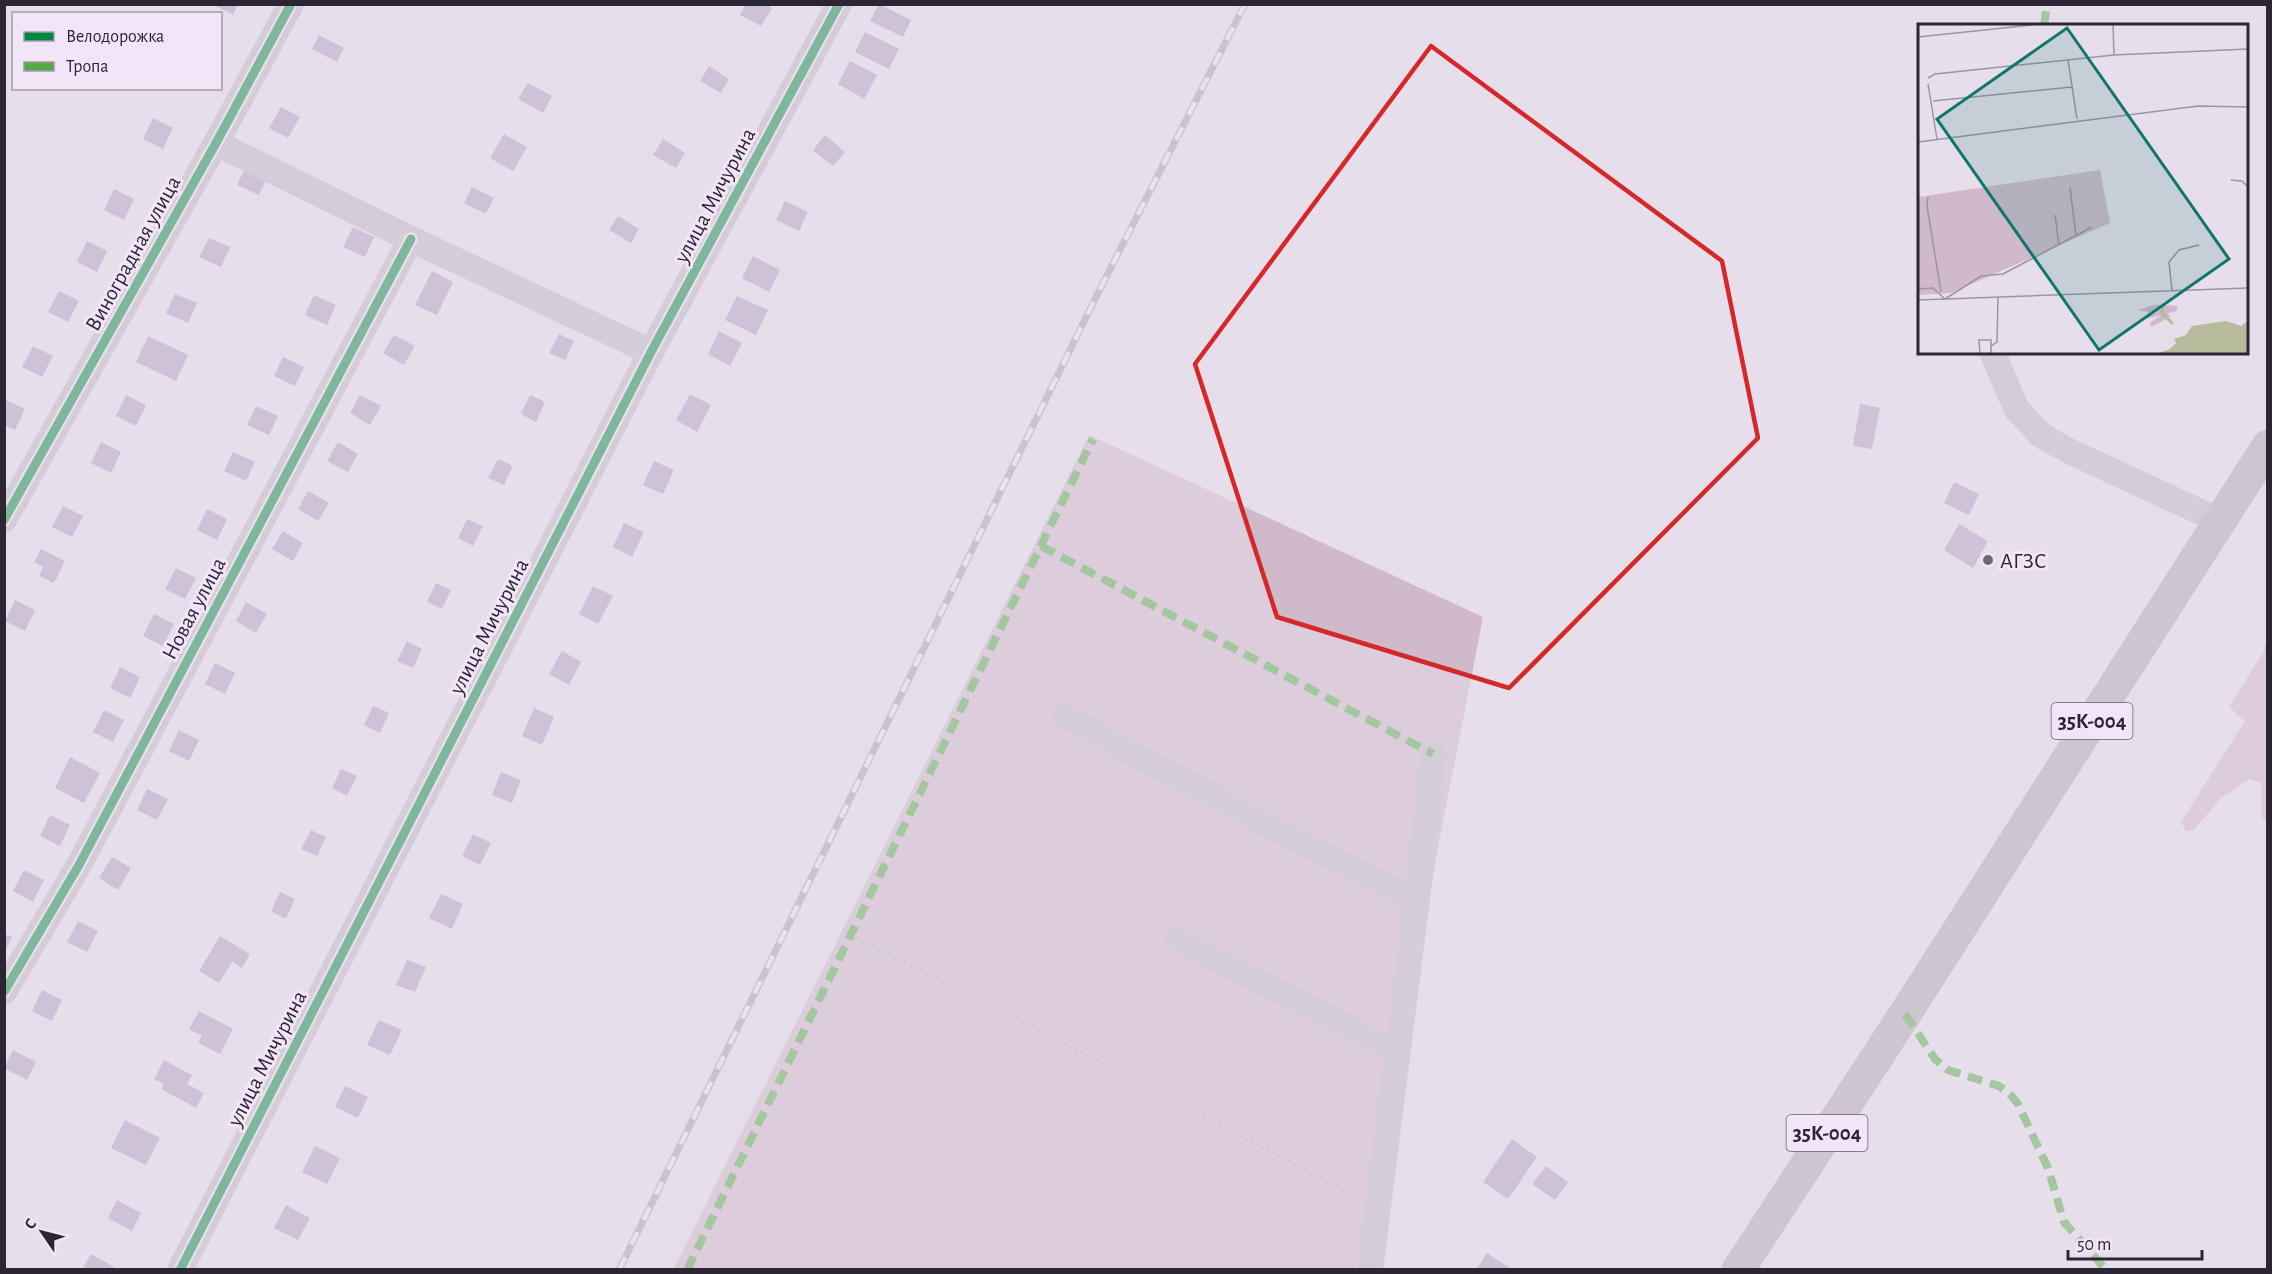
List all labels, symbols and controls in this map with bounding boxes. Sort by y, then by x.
legend [12,12,222,90]
inset map [1918,24,2248,354]
text: Велодорожка [66,28,164,46]
text: Тропа [66,58,109,76]
street label: улица Мичурина [670,125,760,267]
street label: Виноградная улица [81,172,185,335]
place label: АГЗС [2000,550,2046,572]
marker: АГЗС [1981,553,1995,567]
street label: Новая улица [158,554,230,663]
street label: улица Мичурина [445,555,533,699]
road number: 35К-004 [2052,703,2132,739]
street label: улица Мичурина [223,987,311,1131]
road number: 35К-004 [1786,1115,1868,1151]
north arrow [12,1202,72,1262]
text: С [21,1216,40,1232]
scale bar [2068,1223,2202,1261]
text: 50 m [2077,1236,2111,1254]

